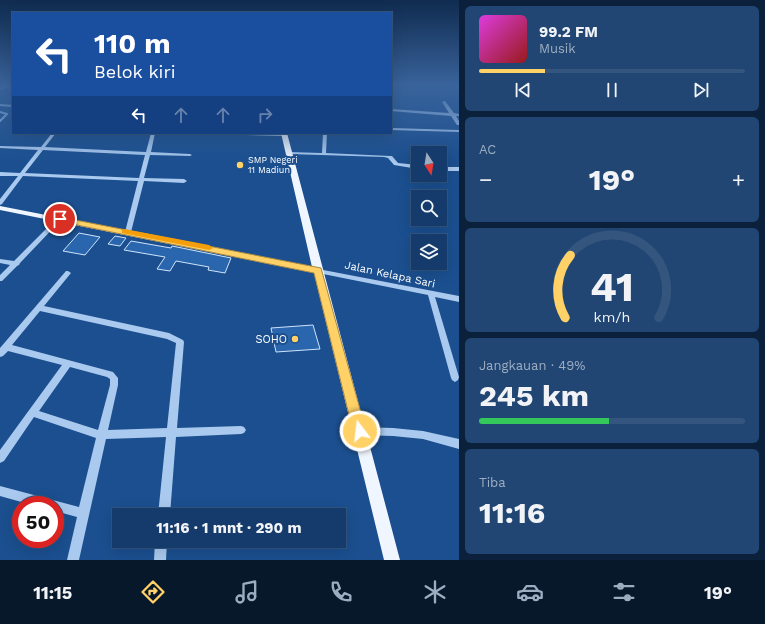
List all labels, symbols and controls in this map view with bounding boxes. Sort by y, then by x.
text: 99.2 FM [539,23,598,41]
text: 110 m [94,27,171,60]
icon: left [28,28,80,80]
text: Musik [539,41,576,56]
text: Belok kiri [94,61,176,82]
icon: previous [512,79,534,101]
icon: pause [601,79,623,101]
icon: next [690,79,712,101]
icon: left [128,104,150,126]
icon: ahead [170,104,192,126]
icon: ahead [212,104,234,126]
icon: right [254,104,276,126]
text: AC [479,142,496,157]
north arrow [411,146,447,182]
map controls [411,146,447,270]
place label: SMP Negeri 11 Madiun [248,155,298,175]
marker: SMP Negeri 11 Madiun [235,160,245,170]
text: 19° [589,162,635,197]
text: − [479,167,492,192]
text: + [732,167,745,192]
button: search [411,190,447,226]
pin [43,202,77,236]
icon: arrive [49,208,71,230]
button: layers [411,234,447,270]
street label: Jalan Kelapa Sari [343,259,436,290]
text: 41 [590,262,634,311]
text: km/h [594,309,630,325]
place label: SOHO [255,333,287,346]
marker: SOHO [290,334,300,344]
text: Jangkauan · 49% [479,358,585,373]
text: 245 km [479,378,589,413]
position arrow [339,410,381,452]
text: Tiba [479,475,506,490]
text: 11:16 [479,495,545,530]
speed limit sign: 50 [12,496,64,548]
text: 11:16 · 1 mnt · 290 m [156,519,302,537]
icon: directions [139,578,167,606]
icon: music [233,578,261,606]
icon: phone [327,578,355,606]
icon: climate [421,578,449,606]
icon: car [516,578,544,606]
icon: filters [610,578,638,606]
text: 11:15 [33,582,72,603]
text: 19° [704,582,732,603]

